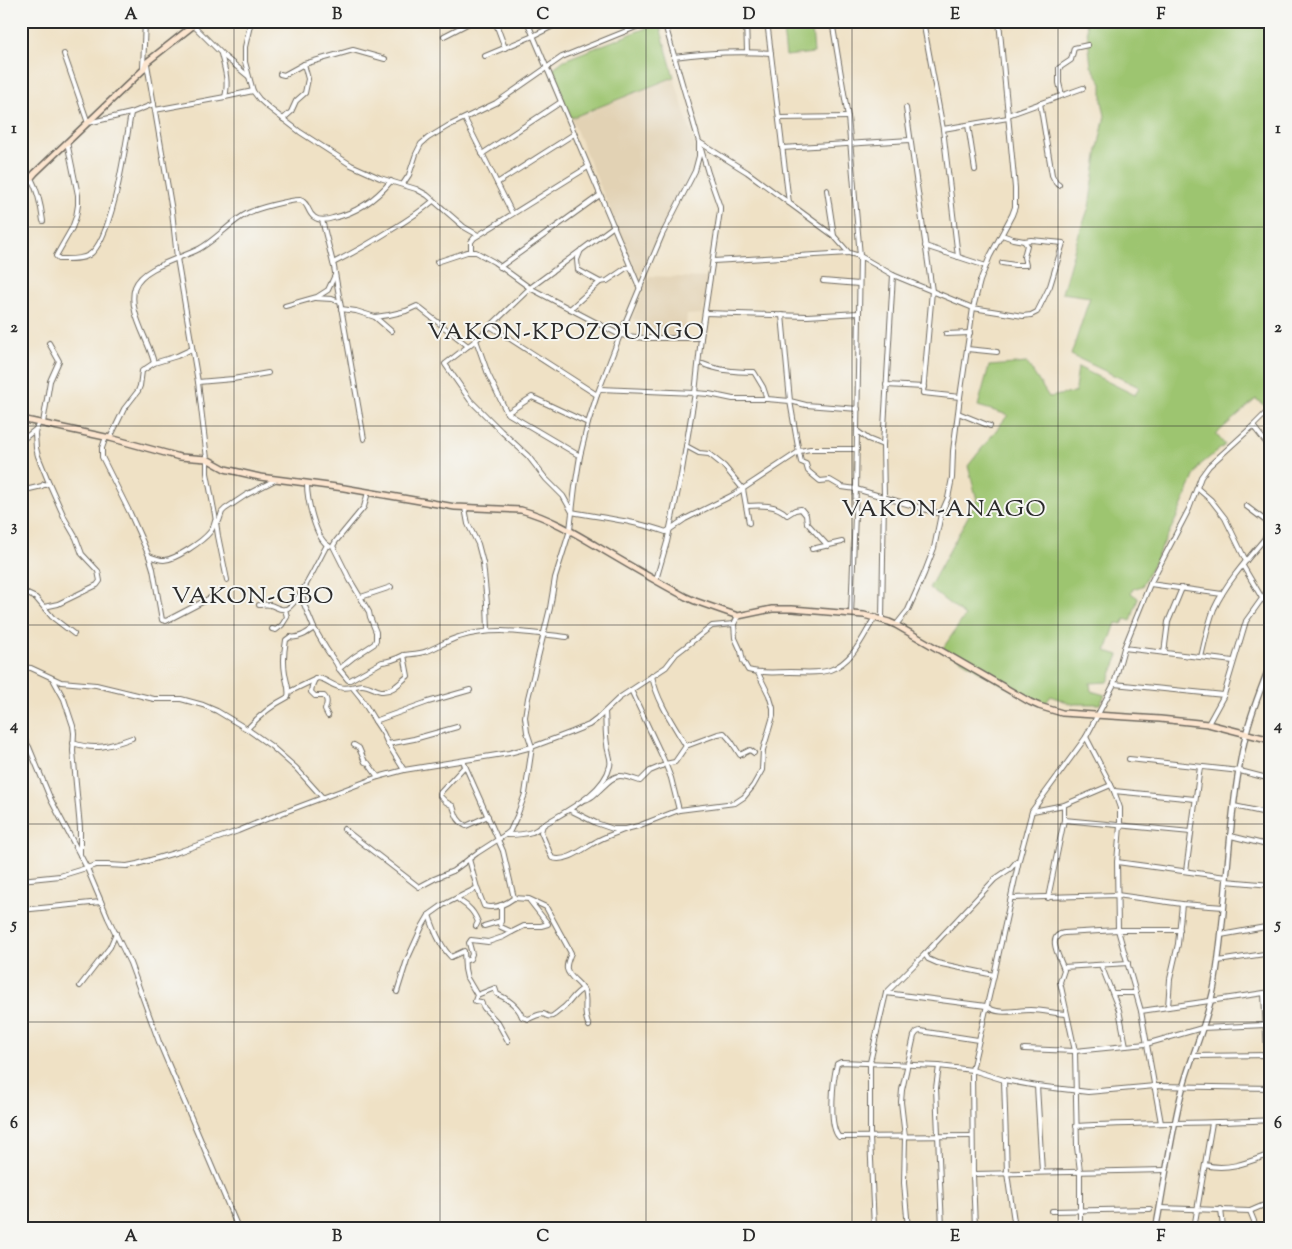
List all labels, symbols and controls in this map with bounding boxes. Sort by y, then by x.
text: A [125,4,138,27]
text: B [332,4,342,27]
text: C [537,4,550,27]
text: D [743,4,756,27]
text: E [950,4,960,27]
text: F [1157,4,1166,27]
text: 1 [11,118,17,141]
text: 1 [1275,118,1281,141]
district label: VAKON-KPOZOUNGO [427,316,705,350]
text: 2 [10,317,18,340]
text: 2 [1274,317,1282,340]
district label: VAKON-ANAGO [841,493,1047,527]
text: 3 [11,516,18,539]
text: 3 [1275,516,1282,539]
district label: VAKON-GBO [171,580,335,614]
text: 4 [9,715,18,738]
text: 4 [1273,715,1282,738]
text: 5 [9,914,17,937]
text: 5 [1273,914,1281,937]
text: 6 [10,1113,18,1136]
text: 6 [1274,1113,1282,1136]
text: A [125,1226,138,1249]
text: B [332,1226,342,1249]
text: C [537,1226,550,1249]
text: D [743,1226,756,1249]
text: E [950,1226,960,1249]
text: F [1157,1226,1166,1249]

